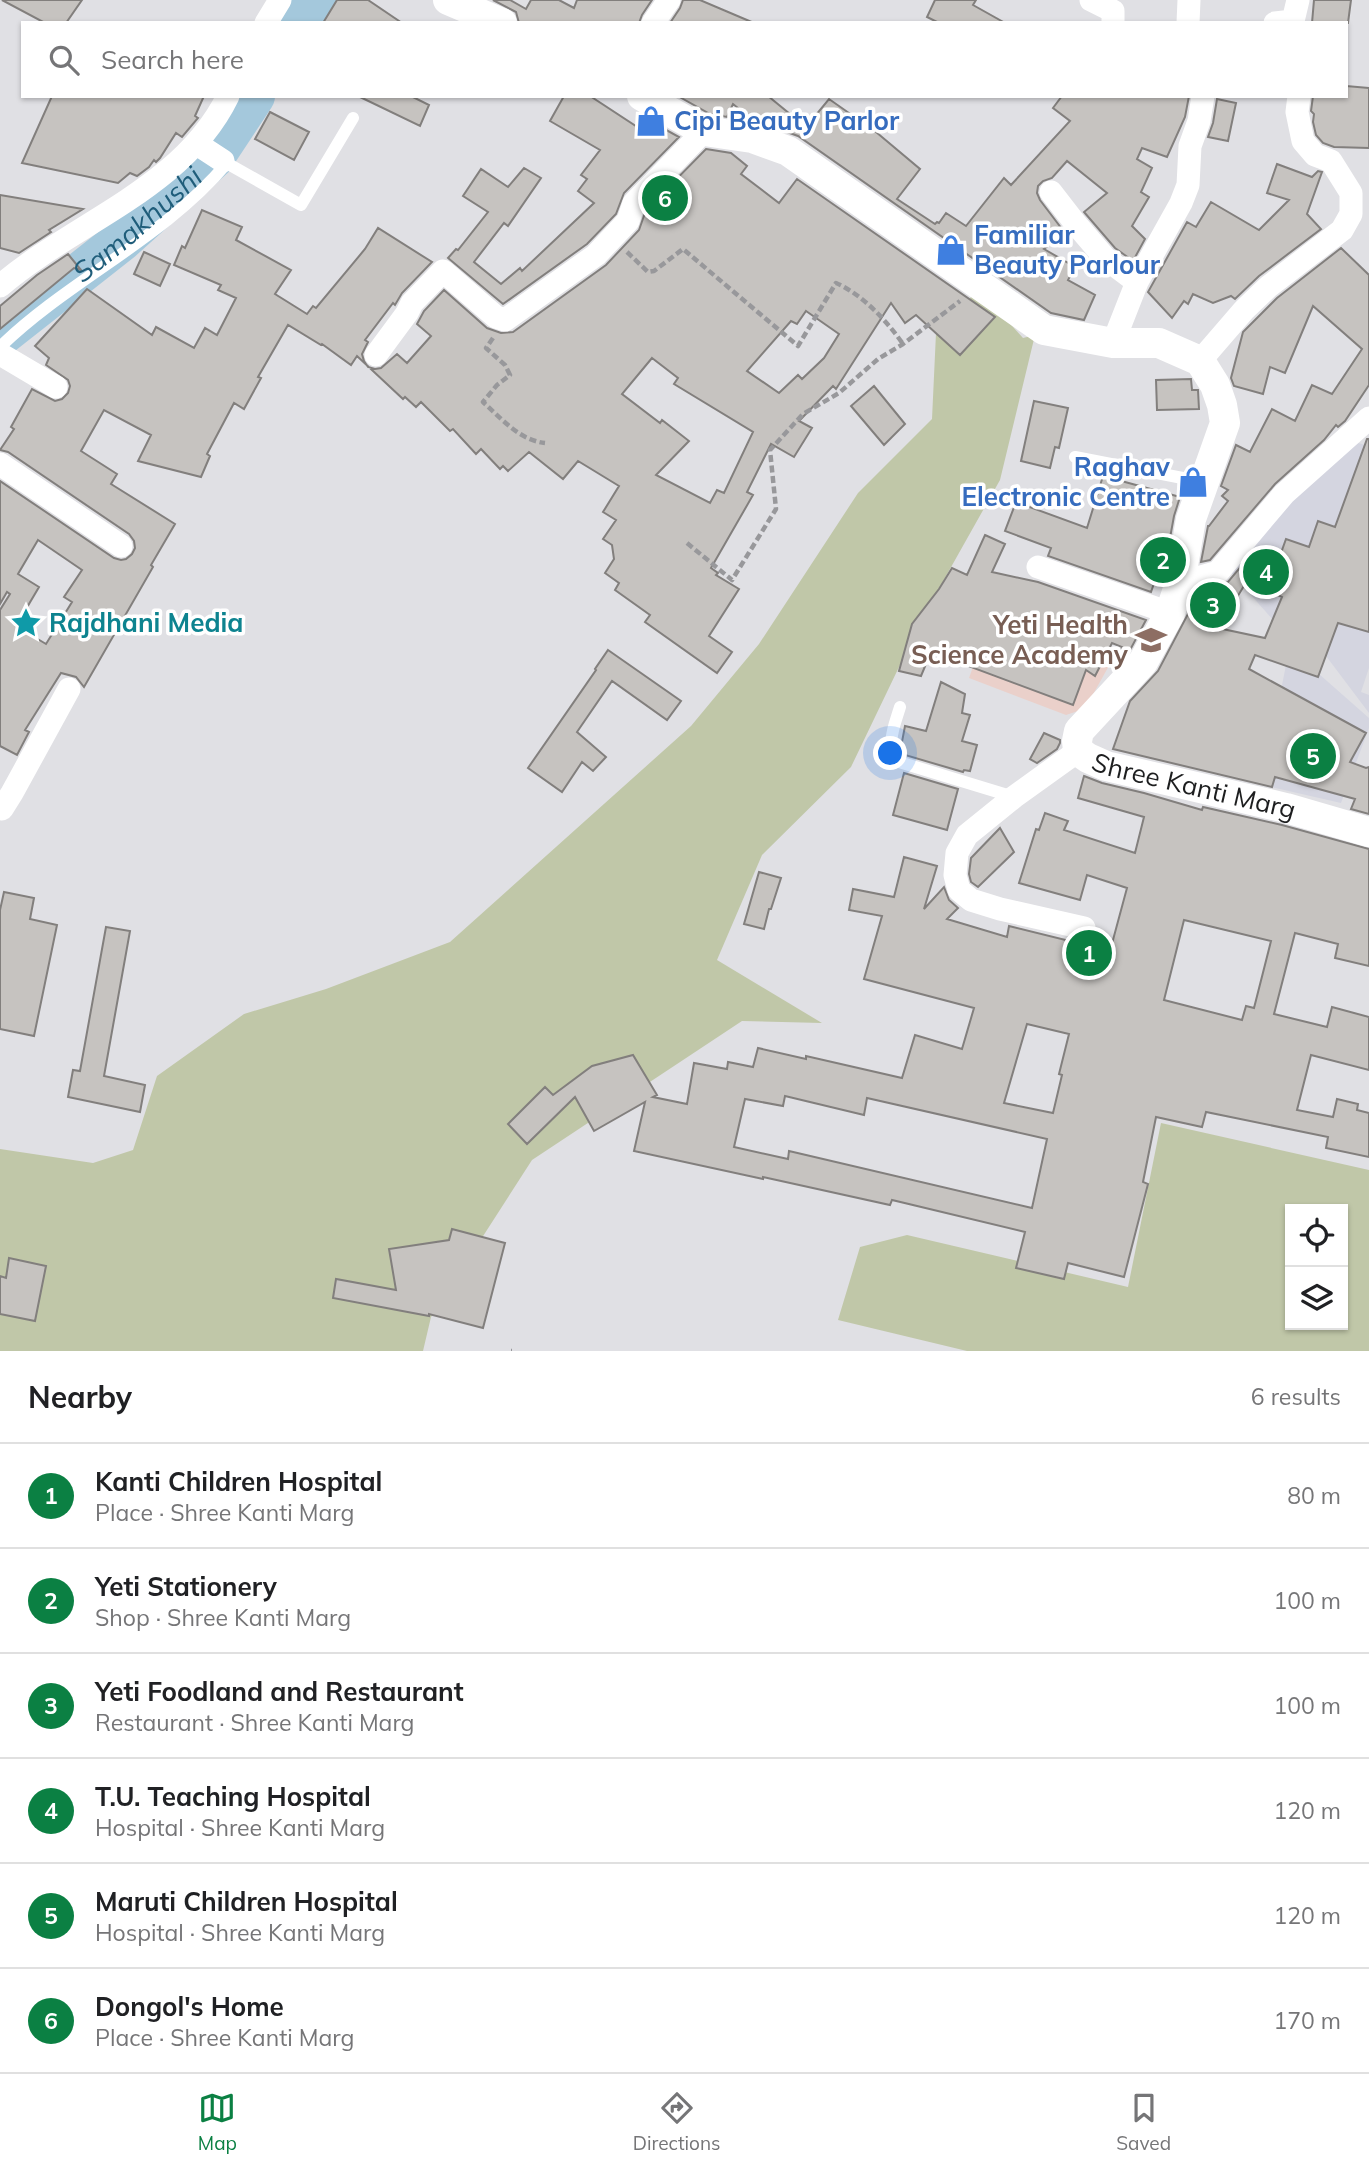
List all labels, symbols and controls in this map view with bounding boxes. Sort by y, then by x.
search box [21,21,1348,98]
icon: search [45,41,83,79]
text: Search here [101,43,244,76]
shop icon: Cipi Beauty Parlor [634,104,668,138]
place label: Cipi Beauty Parlor [674,104,900,137]
water label: Samakhushi [65,158,209,289]
pin: 6 [642,172,688,224]
place label: Familiar Beauty Parlour [974,218,1161,281]
shop icon: Familiar Beauty Parlour [934,233,968,267]
place label: Raghav Electronic Centre [961,450,1171,513]
shop icon: Raghav Electronic Centre [1176,465,1210,499]
pin: 2 [1140,534,1186,586]
pin: 4 [1243,546,1289,598]
pin: 3 [1190,579,1236,631]
place icon: Rajdhani Media [9,606,43,640]
place label: Rajdhani Media [49,606,243,639]
place label: Yeti Health Science Academy [911,608,1129,671]
school or university icon: Yeti Health Science Academy [1134,623,1168,657]
pin: 5 [1290,730,1336,782]
your location [873,736,907,770]
street label: Shree Kanti Marg [1087,745,1300,826]
pin: 1 [1066,927,1112,979]
map controls [1285,1204,1348,1330]
button: locate [1285,1204,1348,1267]
button: layers [1285,1267,1348,1330]
text: Nearby [28,1378,132,1416]
text: 6 results [1251,1382,1341,1411]
text: Kanti Children Hospital [95,1465,382,1498]
text: 1 [44,1481,58,1510]
text: 80 m [1287,1481,1341,1510]
text: Place · Shree Kanti Marg [95,1498,354,1527]
text: Yeti Stationery [95,1570,277,1603]
text: 2 [44,1586,58,1615]
text: 100 m [1273,1586,1341,1615]
text: Shop · Shree Kanti Marg [95,1603,351,1632]
text: Yeti Foodland and Restaurant [95,1675,464,1708]
text: 3 [44,1691,58,1720]
text: 100 m [1273,1691,1341,1720]
text: Restaurant · Shree Kanti Marg [95,1708,415,1737]
text: T.U. Teaching Hospital [95,1780,371,1813]
text: 4 [44,1796,58,1825]
text: 120 m [1273,1796,1341,1825]
text: Hospital · Shree Kanti Marg [95,1813,385,1842]
text: Maruti Children Hospital [95,1885,398,1918]
text: 5 [44,1901,58,1930]
text: 120 m [1273,1901,1341,1930]
text: Hospital · Shree Kanti Marg [95,1918,385,1947]
text: Dongol's Home [95,1990,284,2023]
text: 6 [44,2006,58,2035]
text: 170 m [1273,2006,1341,2035]
text: Place · Shree Kanti Marg [95,2023,354,2052]
tab: Map [198,2089,237,2155]
tab: Directions [633,2089,721,2155]
tab: Saved [1116,2089,1171,2155]

